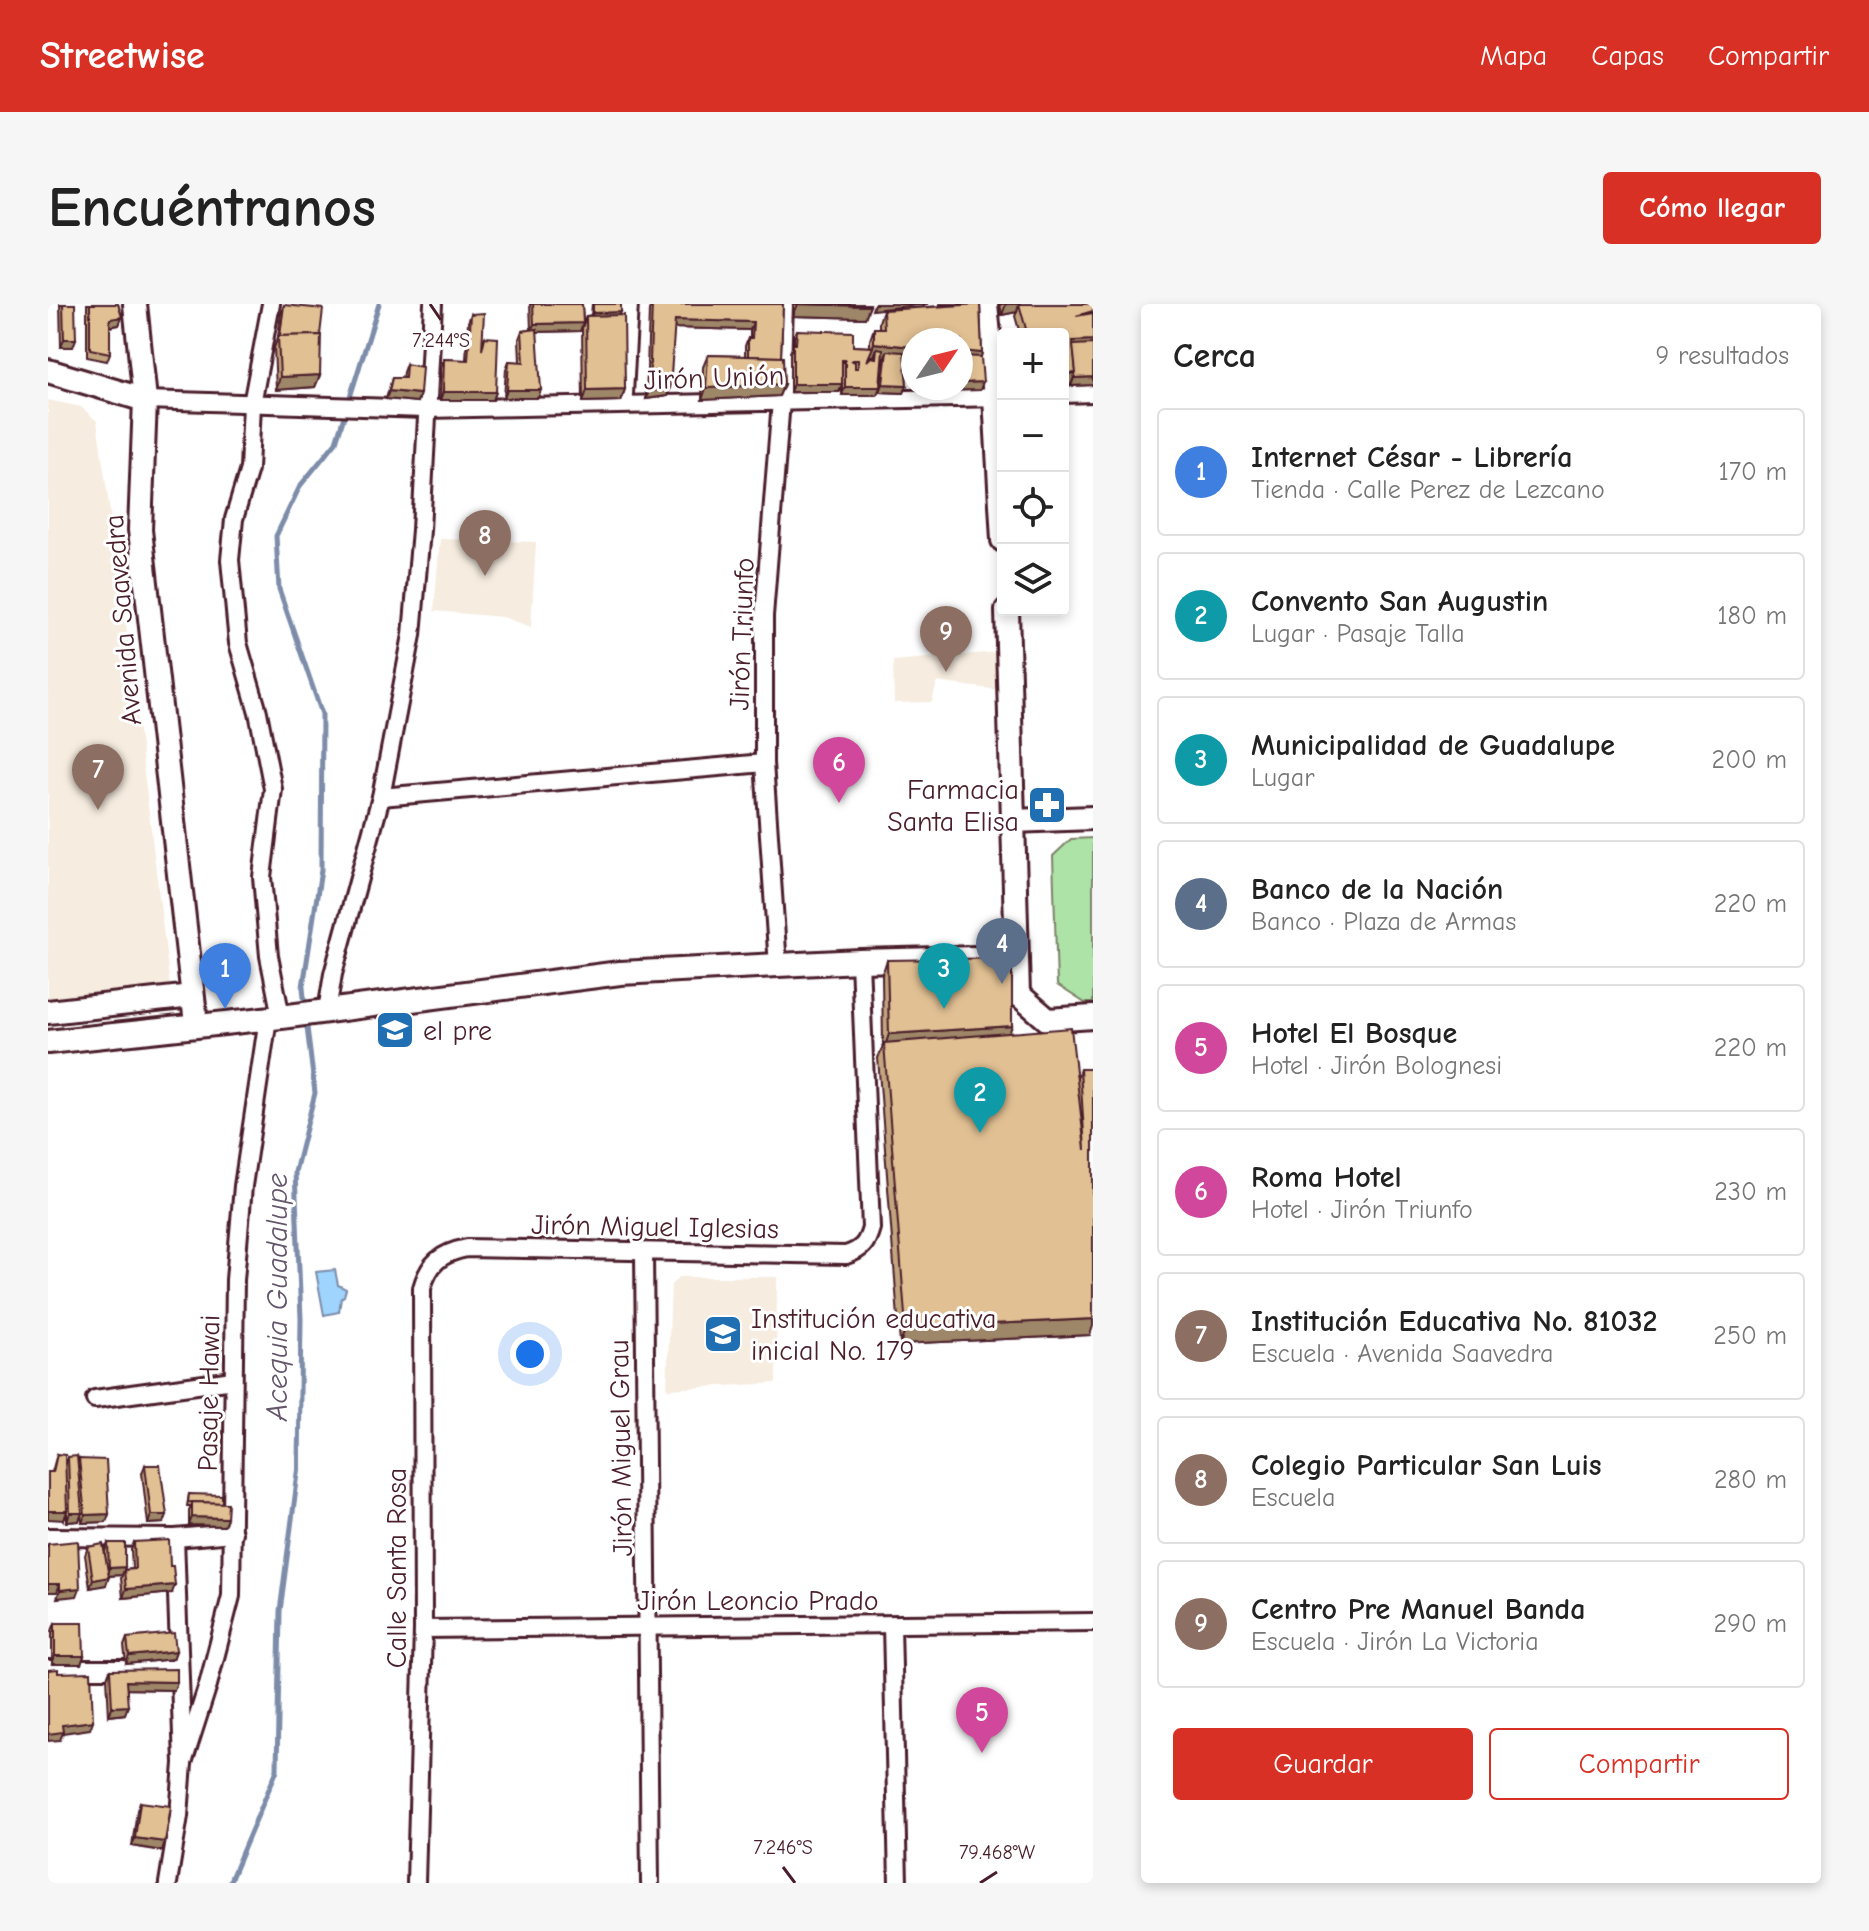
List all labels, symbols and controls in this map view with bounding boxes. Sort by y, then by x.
text: Streetwise [40,34,205,78]
text: Mapa [1480,40,1547,72]
text: Capas [1591,40,1664,72]
text: Compartir [1708,40,1829,72]
button: Cómo llegar [1603,172,1821,244]
text: Encuéntranos [48,176,376,240]
north arrow [901,328,973,400]
map controls [997,328,1069,616]
button: + [997,328,1069,400]
text: 7.244°S [412,329,470,352]
text: Cerca [1173,336,1256,376]
text: 9 resultados [1656,341,1789,371]
street label: Jirón Unión [643,360,785,396]
button: − [997,400,1069,472]
text: Internet César - Librería [1251,440,1572,475]
text: 1 [1196,457,1206,487]
text: 170 m [1718,457,1787,487]
button: locate [997,472,1069,544]
text: Tienda · Calle Perez de Lezcano [1251,475,1605,505]
pin: 8 [459,510,511,576]
street label: Avenida Saavedra [98,513,148,727]
button: layers [997,544,1069,616]
street label: Jirón Triunfo [723,557,761,711]
text: Convento San Augustin [1251,584,1548,619]
text: 2 [1195,601,1207,631]
text: 180 m [1717,601,1787,631]
pin: 9 [920,606,972,672]
text: Lugar · Pasaje Talla [1251,619,1465,649]
text: Municipalidad de Guadalupe [1251,728,1615,763]
pin: 6 [813,737,865,803]
pin: 7 [72,744,124,810]
text: 3 [1195,745,1207,775]
text: 200 m [1712,745,1787,775]
text: Lugar [1251,763,1315,793]
place label: Farmacia Santa Elisa [887,774,1019,838]
pharmacy icon: Farmacia Santa Elisa [1026,784,1068,826]
text: Banco de la Nación [1251,872,1503,907]
text: 4 [1195,889,1207,919]
text: 220 m [1714,889,1787,919]
text: Banco · Plaza de Armas [1251,907,1516,937]
pin: 4 [976,918,1028,984]
pin: 1 [199,943,251,1009]
pin: 3 [918,943,970,1009]
school or university icon: el pre [374,1009,416,1051]
place label: el pre [423,1015,492,1047]
text: Hotel El Bosque [1251,1016,1457,1051]
text: 5 [1194,1033,1208,1063]
text: 220 m [1714,1033,1787,1063]
text: Hotel · Jirón Bolognesi [1251,1051,1502,1081]
pin: 2 [954,1067,1006,1133]
text: Roma Hotel [1251,1160,1402,1195]
water label: Acequia Guadalupe [260,1173,295,1422]
text: 6 [1194,1177,1208,1207]
text: 230 m [1714,1177,1787,1207]
text: Hotel · Jirón Triunfo [1251,1195,1473,1225]
street label: Jirón Miguel Iglesias [531,1209,779,1245]
place label: Institución educativa inicial No. 179 [751,1303,996,1367]
text: Institución Educativa No. 81032 [1251,1304,1657,1339]
school or university icon: Institución educativa inicial No. 179 [702,1313,744,1355]
street label: Pasaje Hawai [192,1314,226,1472]
text: 7 [1195,1321,1207,1351]
text: 250 m [1713,1321,1787,1351]
your location [510,1334,550,1374]
street label: Jirón Miguel Grau [603,1339,639,1557]
text: Escuela · Avenida Saavedra [1251,1339,1554,1369]
text: Colegio Particular San Luis [1251,1448,1602,1483]
text: 8 [1194,1465,1208,1495]
text: 280 m [1714,1465,1787,1495]
street label: Calle Santa Rosa [381,1468,413,1668]
text: Escuela [1251,1483,1335,1513]
street label: Jirón Leoncio Prado [637,1585,879,1617]
text: Centro Pre Manuel Banda [1251,1592,1585,1627]
text: 9 [1194,1609,1208,1639]
text: 290 m [1714,1609,1787,1639]
text: Escuela · Jirón La Victoria [1251,1627,1539,1657]
pin: 5 [956,1687,1008,1753]
button: Guardar [1173,1728,1473,1800]
button: Compartir [1489,1728,1789,1800]
text: 7.246°S [753,1836,813,1859]
text: 79.468°W [959,1841,1036,1864]

